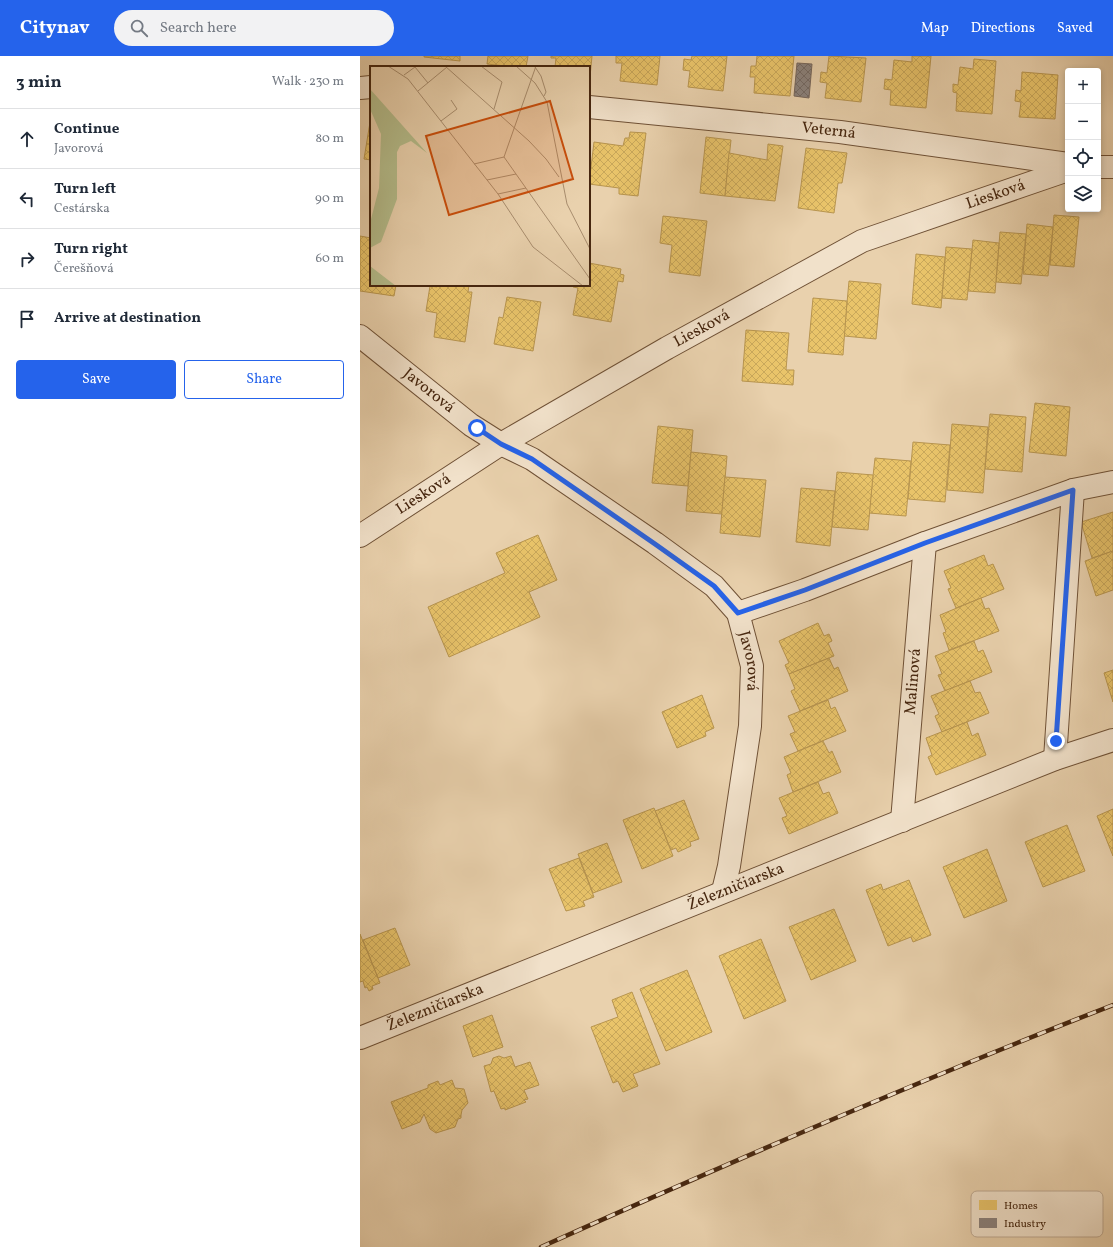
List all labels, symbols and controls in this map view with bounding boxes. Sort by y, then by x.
search box [114,10,394,46]
text: Citynav [20,15,90,41]
icon: search [128,17,150,39]
text: Search here [160,18,237,39]
text: Map [921,19,949,38]
text: Directions [971,19,1035,38]
text: Saved [1057,19,1093,38]
inset map [370,66,590,286]
map controls [1065,68,1101,212]
button: + [1065,68,1101,104]
text: 3 min [16,71,62,94]
text: Walk · 230 m [272,73,344,91]
button: − [1065,104,1101,140]
street label: Veterná [801,117,857,145]
text: Continue [54,119,119,140]
icon: ahead [16,128,38,150]
text: 80 m [315,130,344,148]
text: Javorová [54,140,104,158]
button: locate [1065,140,1101,176]
street label: Liesková [963,174,1028,215]
button: layers [1065,176,1101,212]
text: Turn left [54,179,116,200]
icon: left [16,188,38,210]
text: 90 m [315,190,344,208]
text: Cestárska [54,200,110,218]
text: Turn right [54,239,128,260]
icon: right [16,248,38,270]
text: 60 m [316,250,344,268]
text: Čerešňová [54,260,114,278]
street label: Liesková [670,304,734,353]
icon: arrive [16,308,38,330]
text: Arrive at destination [54,308,201,329]
button: Save [16,360,176,399]
button: Share [184,360,344,399]
street label: Javorová [398,363,459,419]
route start [468,419,486,437]
street label: Liesková [392,468,455,520]
street label: Javorová [732,629,763,692]
street label: Malinová [900,647,927,716]
route end [1047,732,1065,750]
street label: Železničiarska [684,858,788,916]
street label: Železničiarska [383,978,487,1037]
legend [971,1191,1103,1237]
text: Homes [1004,1199,1038,1214]
text: Industry [1004,1217,1046,1232]

